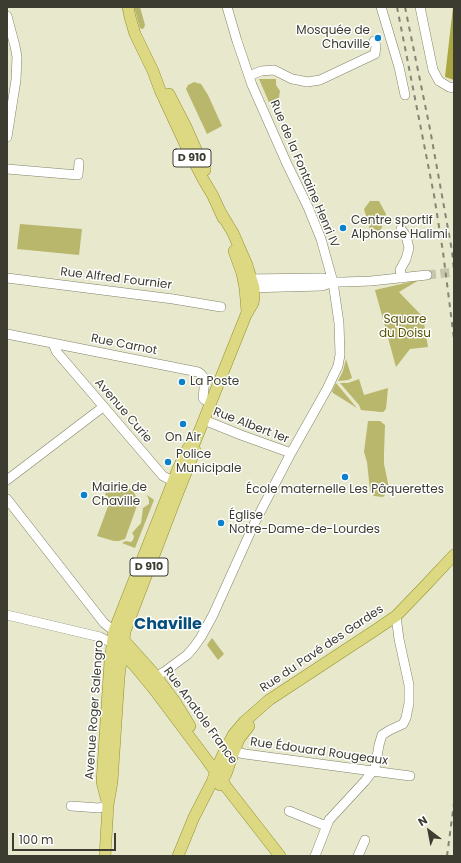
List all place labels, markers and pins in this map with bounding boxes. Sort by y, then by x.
place label: Mosquée de Chaville [296,24,370,52]
marker: Mosquée de Chaville [373,33,383,43]
place label: Centre sportif Alphonse Halimi [351,214,448,242]
marker: Centre sportif Alphonse Halimi [338,223,348,233]
place label: La Poste [190,375,239,389]
marker: La Poste [177,377,187,387]
marker: On Air [178,419,188,429]
place label: On Air [165,431,201,445]
place label: Police Municipale [176,448,241,476]
marker: Police Municipale [163,457,173,467]
marker: École maternelle Les Pâquerettes [340,472,350,482]
place label: Mairie de Chaville [92,481,147,509]
place label: École maternelle Les Pâquerettes [246,483,444,497]
marker: Mairie de Chaville [79,490,89,500]
place label: Église Notre-Dame-de-Lourdes [229,509,380,537]
marker: Église Notre-Dame-de-Lourdes [216,518,226,528]

